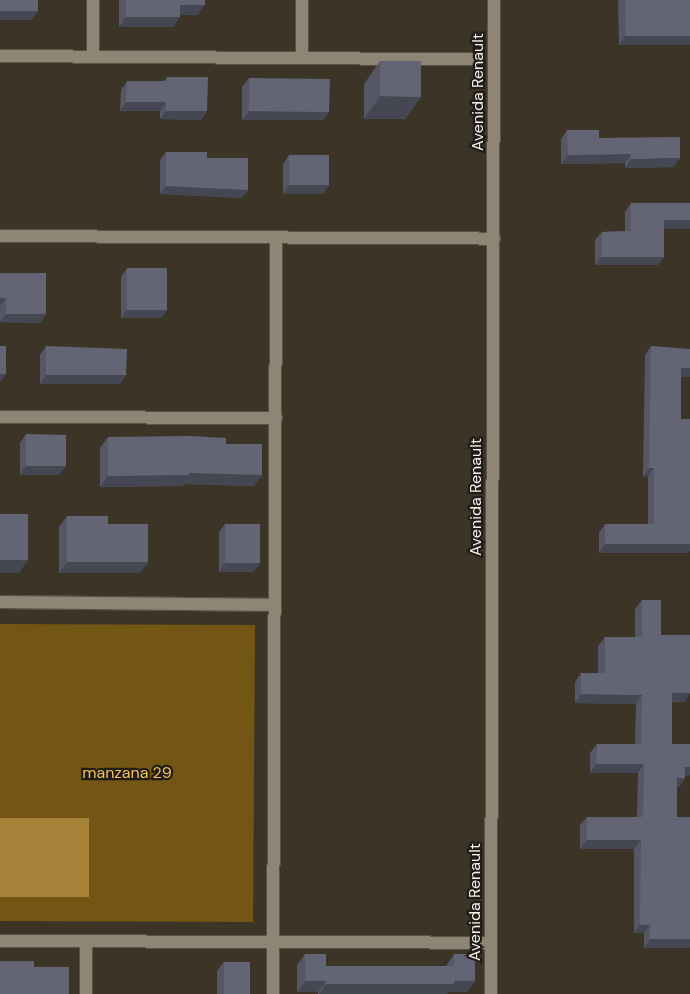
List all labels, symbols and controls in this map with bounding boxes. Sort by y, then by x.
street label: Avenida Renault [468,33,488,151]
street label: Avenida Renault [466,438,486,556]
park label: manzana 29 [82,763,172,783]
street label: Avenida Renault [465,843,485,961]

